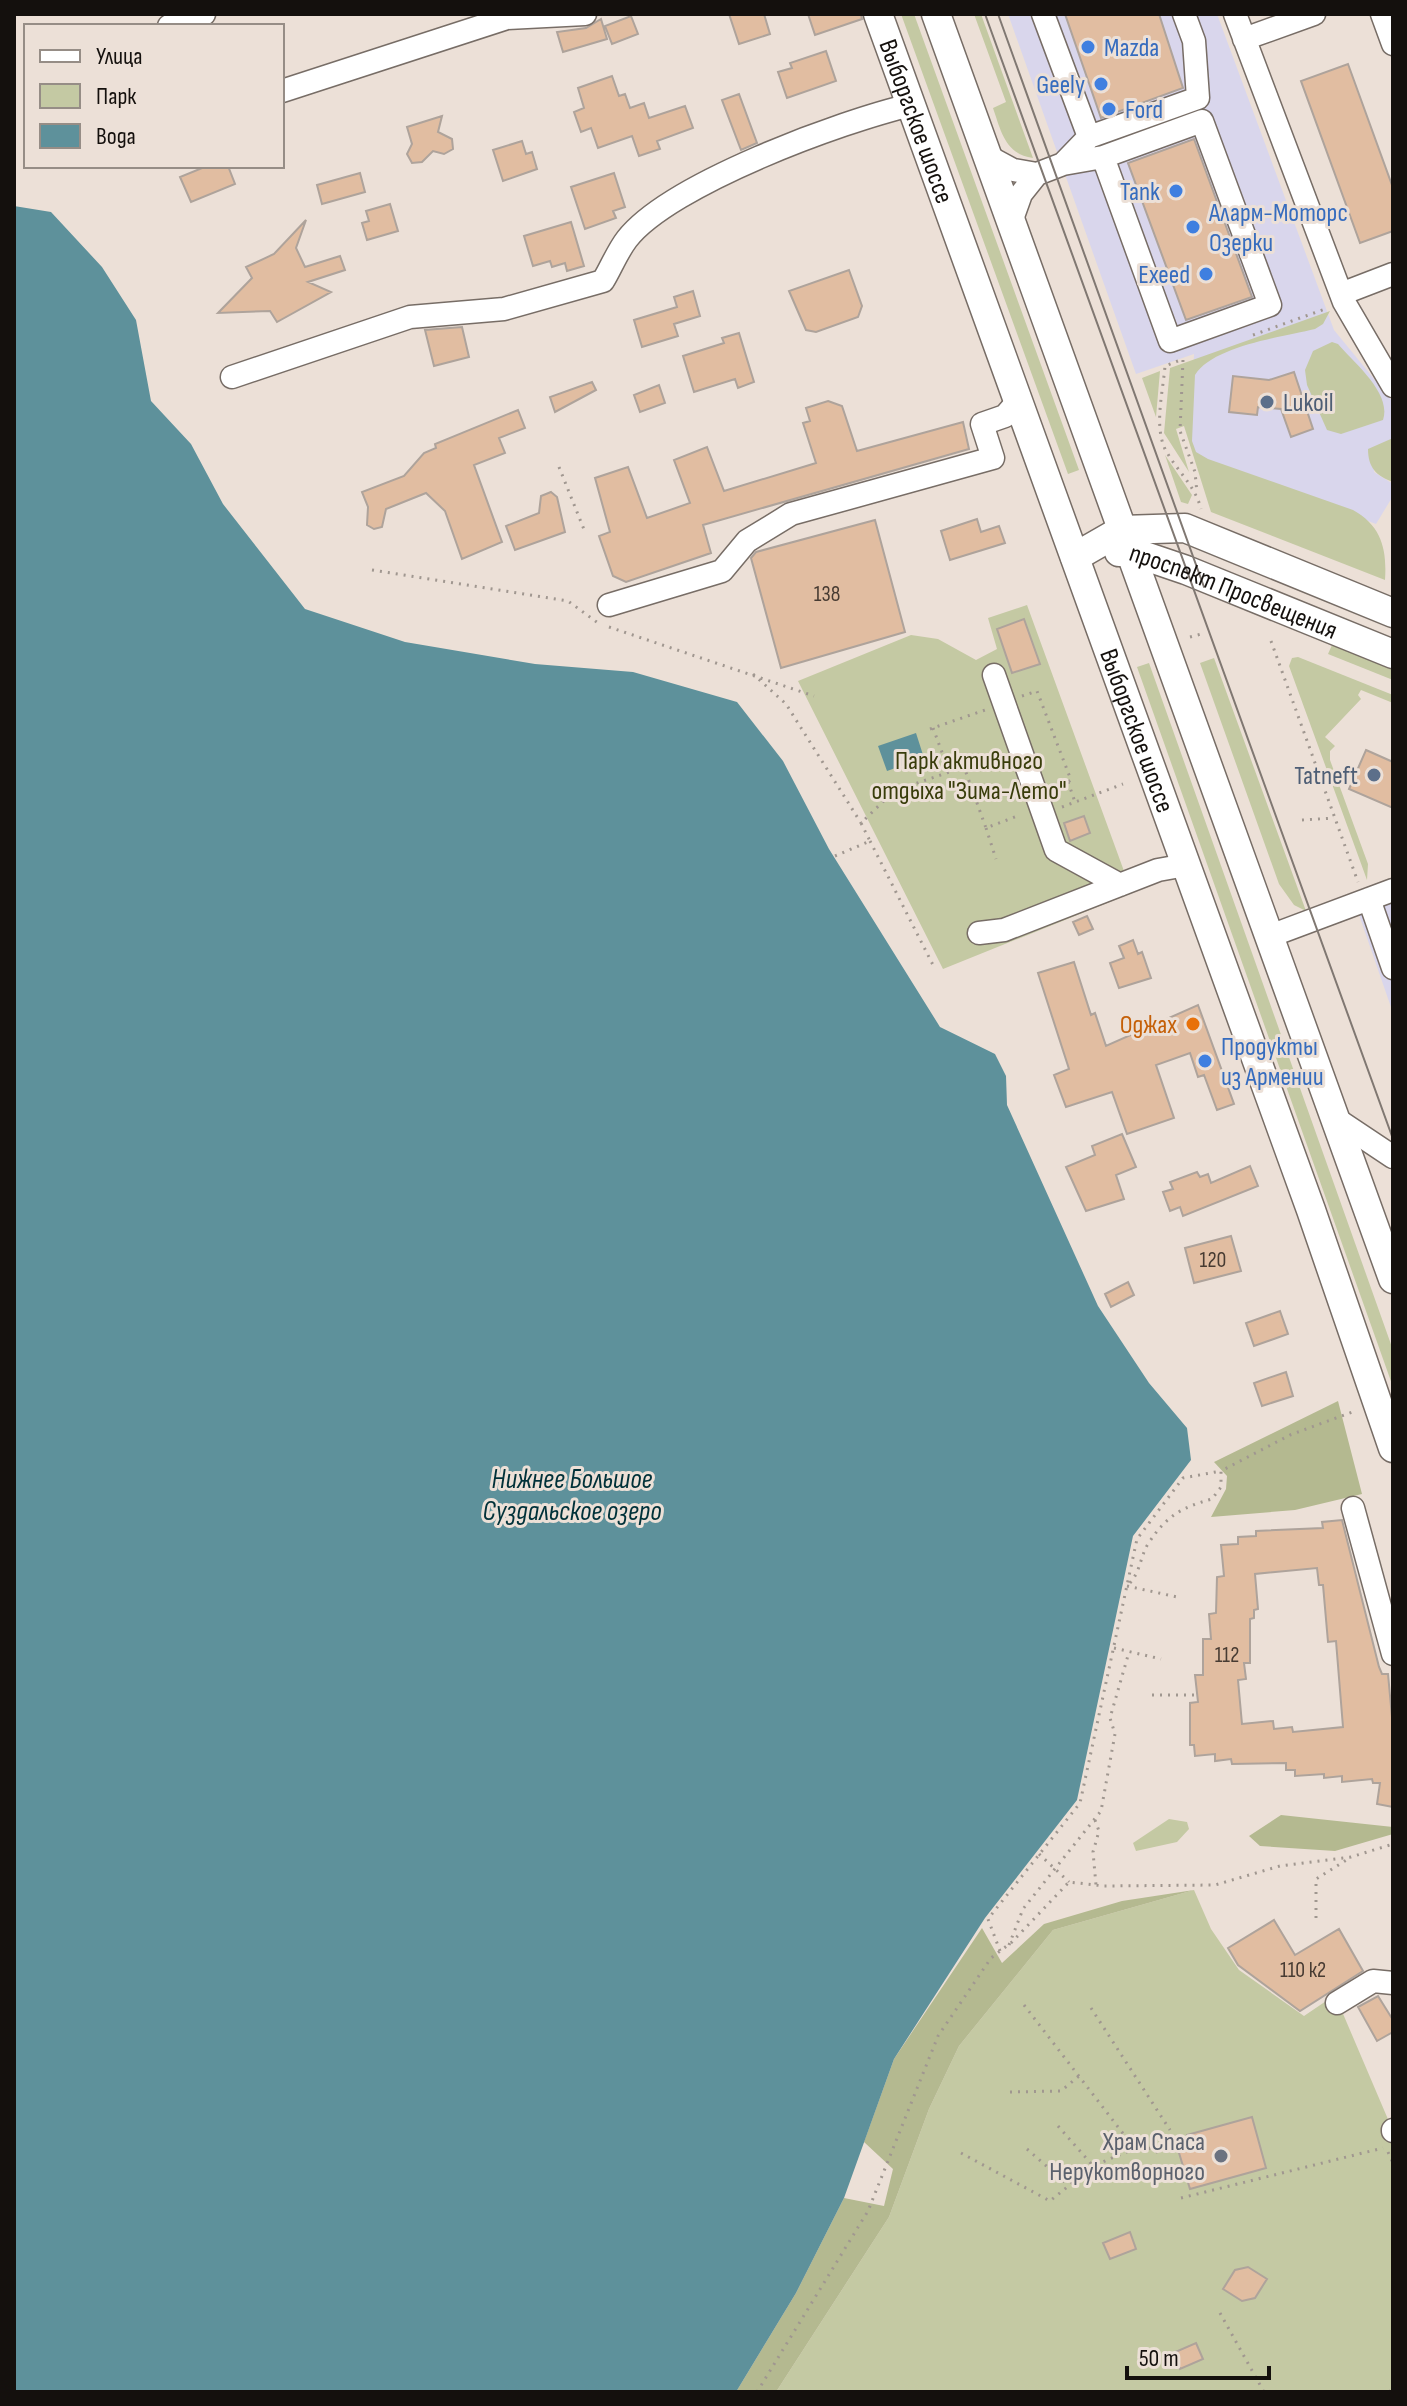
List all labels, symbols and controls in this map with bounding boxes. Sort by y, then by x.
legend [24,24,284,168]
place label: Mazda [1104,33,1159,64]
street label: Выборгское шоссе [872,36,959,208]
marker: Mazda [1079,38,1097,56]
text: Улица [96,42,142,71]
place label: Geely [1036,70,1085,101]
marker: Geely [1092,75,1110,93]
text: Парк [96,82,137,111]
place label: Ford [1125,95,1163,126]
marker: Ford [1100,100,1118,118]
text: Вода [96,122,136,151]
place label: Tank [1120,177,1160,208]
marker: Tank [1167,182,1185,200]
place label: Аларм-Моторс Озерки [1208,198,1348,259]
marker: Аларм-Моторс Озерки [1184,218,1202,236]
place label: Exeed [1138,260,1190,291]
marker: Exeed [1197,265,1215,283]
place label: Lukoil [1283,388,1333,419]
marker: Lukoil [1258,393,1276,411]
street label: проспект Просвещения [1125,538,1342,647]
house number: 138 [814,581,840,608]
street label: Выборгское шоссе [1092,645,1180,817]
park label: Парк активного отдыха "Зима-Лето" [871,746,1067,807]
place label: Tatneft [1294,761,1358,792]
marker: Tatneft [1365,766,1383,784]
place label: Оджах [1120,1010,1177,1041]
marker: Оджах [1184,1015,1202,1033]
place label: Продукты из Армении [1221,1032,1324,1093]
marker: Продукты из Армении [1196,1052,1214,1070]
house number: 120 [1200,1247,1226,1274]
water label: Нижнее Большое Суздальское озеро [482,1463,662,1528]
house number: 112 [1215,1642,1239,1669]
house number: 110 к2 [1280,1957,1326,1984]
place label: Храм Спаса Нерукотворного [1049,2127,1205,2188]
marker: Храм Спаса Нерукотворного [1212,2147,1230,2165]
scale bar [1127,2330,1269,2380]
text: 50 m [1139,2344,1179,2373]

